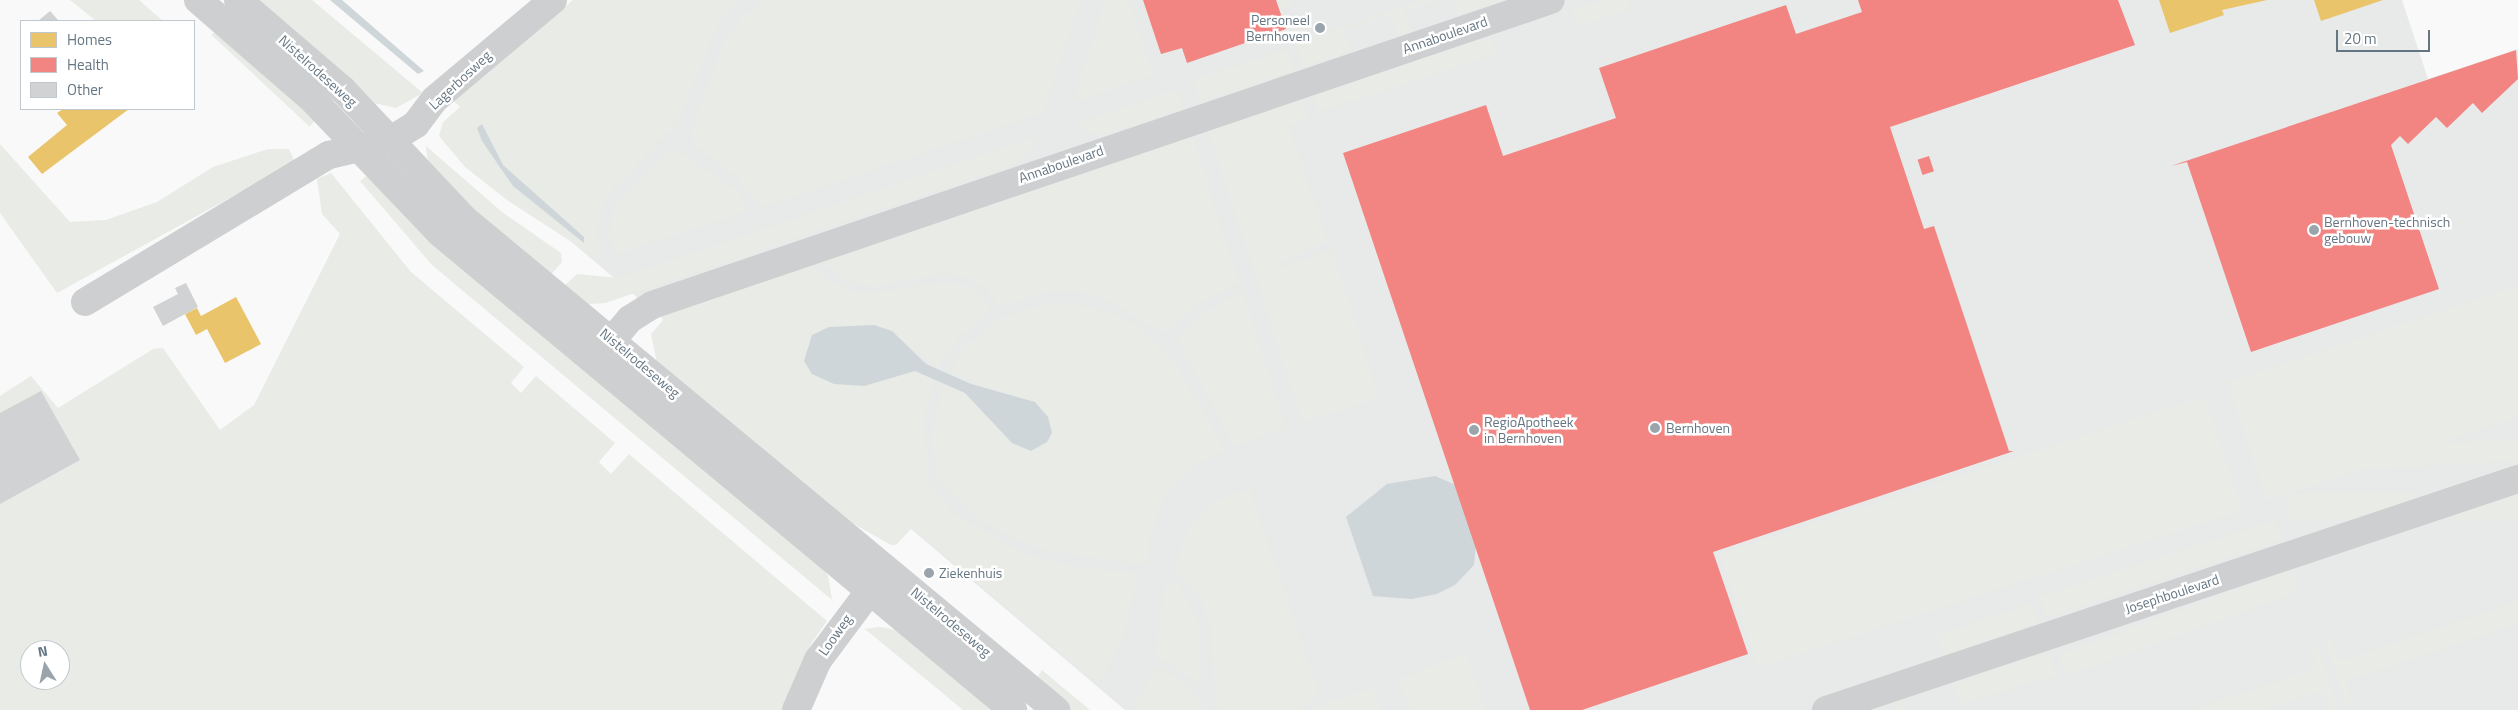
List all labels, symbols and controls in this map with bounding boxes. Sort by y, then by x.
place label: Personeel Bernhoven [1246,12,1310,44]
street label: Annaboulevard [1400,13,1490,57]
legend [20,20,195,110]
scale bar [2338,20,2432,52]
marker: Personeel Bernhoven [1314,22,1326,34]
text: 20 m [2344,27,2377,50]
text: Homes [67,28,112,51]
street label: Nistelrodeseweg [276,32,360,110]
street label: Lagerbosweg [425,47,495,113]
text: Health [67,53,109,76]
text: Other [67,78,103,101]
street label: Annaboulevard [1016,142,1106,186]
place label: Bernhoven-technisch gebouw [2324,214,2450,246]
marker: Bernhoven-technisch gebouw [2308,224,2320,236]
street label: Nistelrodeseweg [597,325,683,401]
place label: RegioApotheek in Bernhoven [1484,414,1573,447]
place label: Bernhoven [1666,420,1730,436]
marker: Bernhoven [1648,421,1662,435]
marker: RegioApotheek in Bernhoven [1468,424,1480,436]
place label: Ziekenhuis [939,565,1002,581]
marker: Ziekenhuis [923,567,935,579]
street label: Josephboulevard [2123,571,2221,617]
street label: Nistelrodeseweg [908,584,994,660]
street label: Looweg [815,611,855,659]
north arrow [20,640,70,690]
text: N [36,640,49,662]

